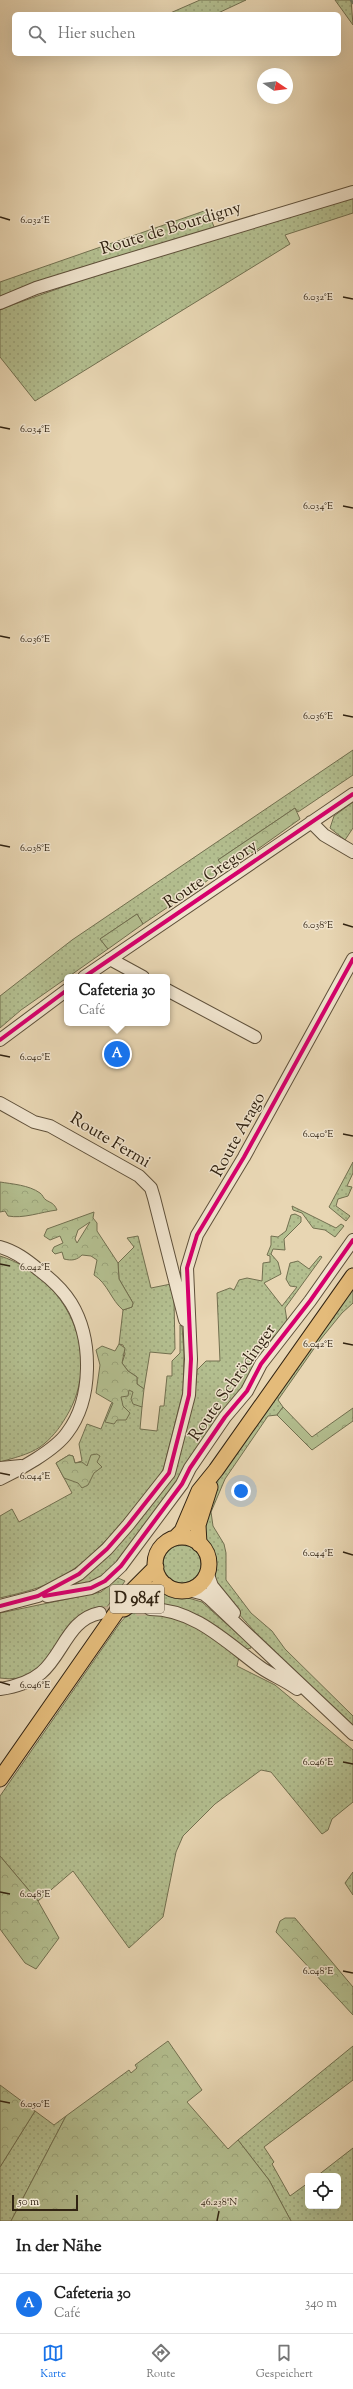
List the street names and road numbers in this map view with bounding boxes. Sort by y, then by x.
street label: Route de Bourdigny [98,196,245,262]
street label: Route Gregory [159,834,263,915]
street label: Route Arago [206,1088,272,1182]
street label: Route Fermi [65,1107,155,1175]
street label: Route Schrödinger [184,1319,283,1446]
road number: D 984f [110,1585,164,1613]

